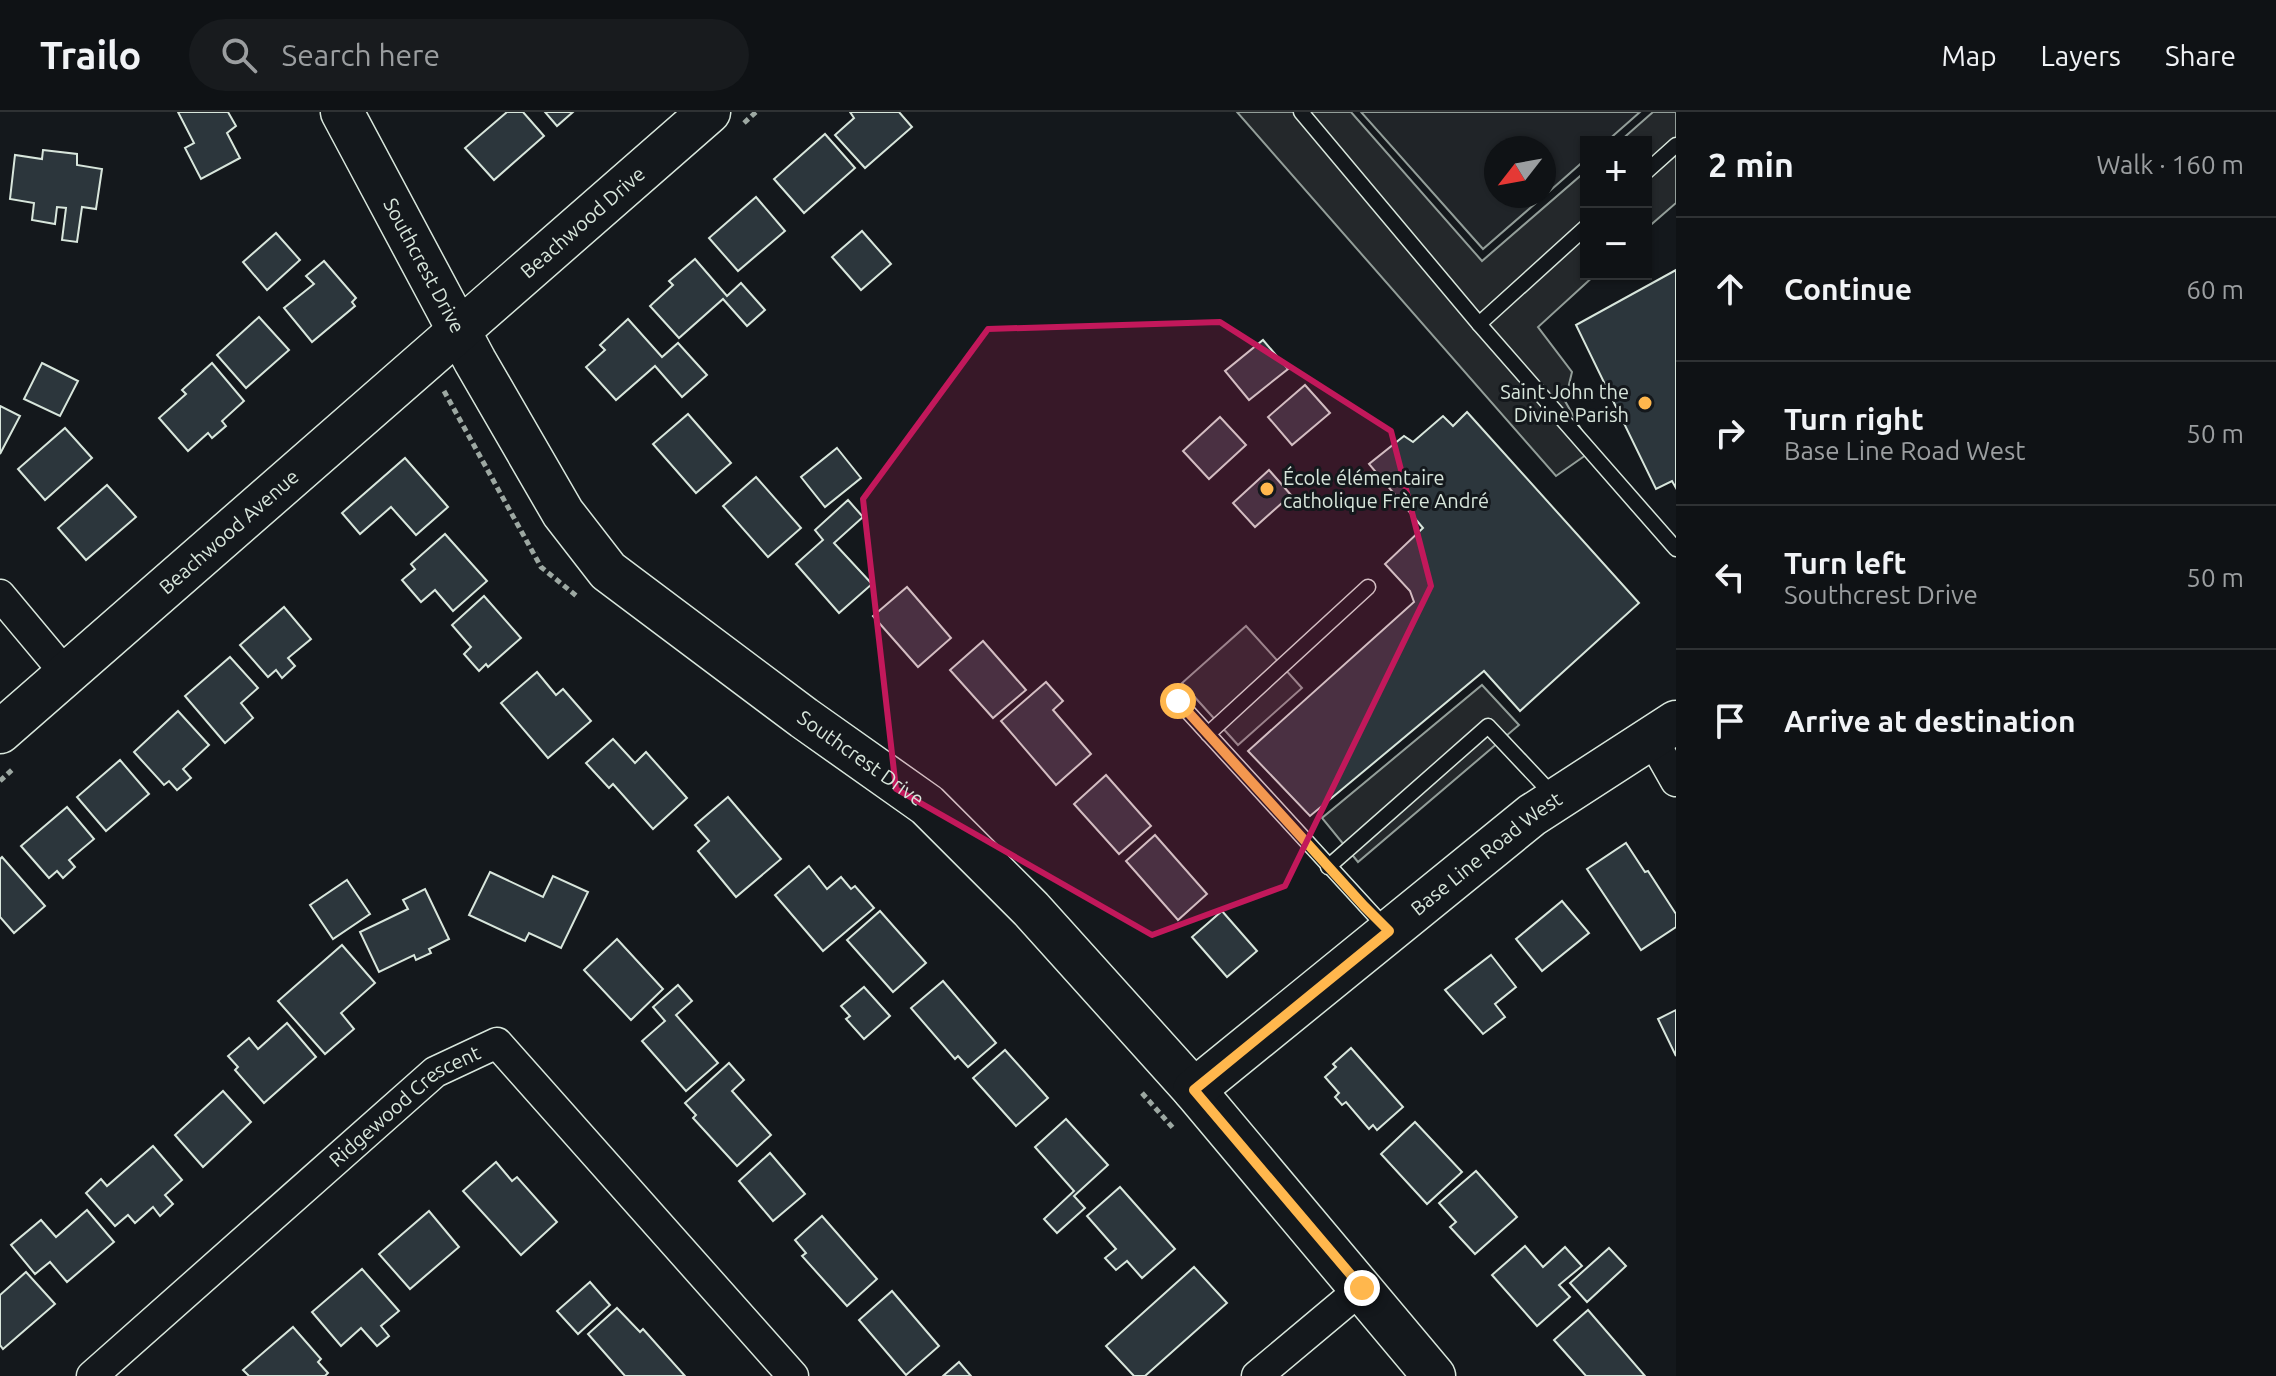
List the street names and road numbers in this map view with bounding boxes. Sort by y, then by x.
street label: Beachwood Drive [516,162,649,283]
street label: Southcrest Drive [379,194,470,337]
street label: Beachwood Avenue [154,464,303,599]
street label: Southcrest Drive [794,705,929,810]
street label: Base Line Road West [1406,787,1566,920]
street label: Ridgewood Crescent [324,1040,484,1171]

